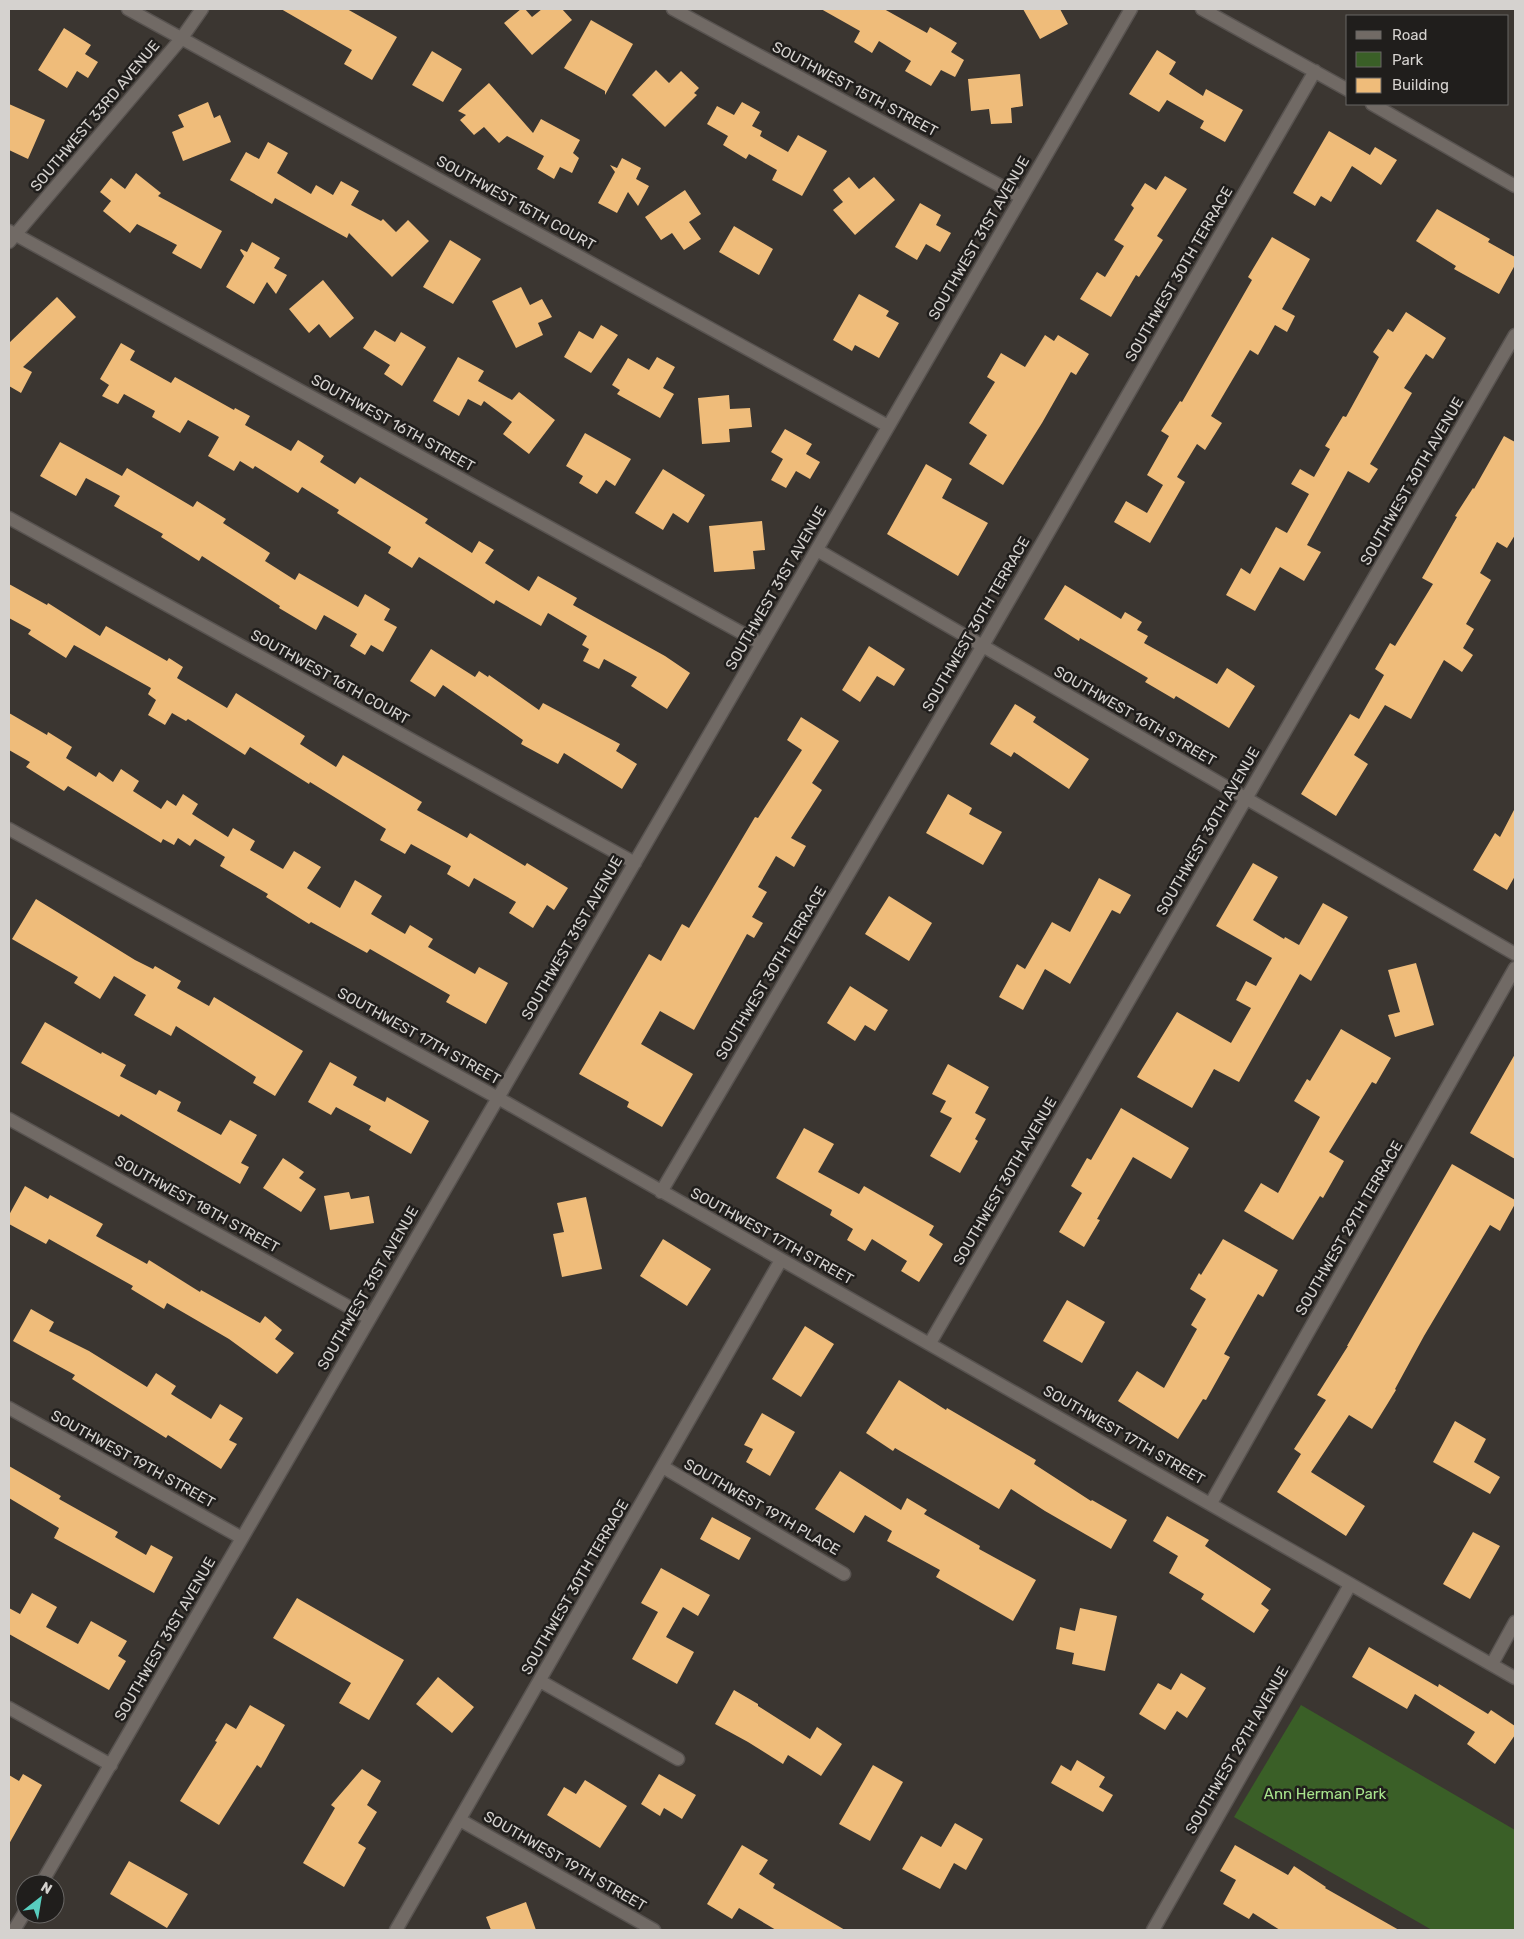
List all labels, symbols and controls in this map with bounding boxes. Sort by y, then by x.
legend [1346,15,1509,105]
text: Road [1392,26,1428,44]
street label: SOUTHWEST 33RD AVENUE [27,37,163,195]
street label: SOUTHWEST 15TH STREET [769,38,941,140]
text: Park [1392,51,1423,69]
text: Building [1392,76,1449,94]
street label: SOUTHWEST 15TH COURT [433,152,599,254]
street label: SOUTHWEST 31ST AVENUE [925,153,1033,323]
street label: SOUTHWEST 30TH TERRACE [1121,183,1237,365]
street label: SOUTHWEST 16TH STREET [308,370,478,476]
street label: SOUTHWEST 30TH AVENUE [1356,394,1468,568]
street label: SOUTHWEST 31ST AVENUE [722,503,830,673]
street label: SOUTHWEST 30TH TERRACE [918,533,1034,715]
street label: SOUTHWEST 16TH COURT [248,626,413,728]
street label: SOUTHWEST 16TH STREET [1051,662,1220,770]
street label: SOUTHWEST 30TH AVENUE [1152,744,1264,918]
street label: SOUTHWEST 31ST AVENUE [518,853,626,1023]
street label: SOUTHWEST 30TH TERRACE [712,883,830,1063]
street label: SOUTHWEST 17TH STREET [334,984,504,1088]
street label: SOUTHWEST 30TH AVENUE [949,1094,1061,1268]
street label: SOUTHWEST 29TH TERRACE [1292,1138,1406,1318]
street label: SOUTHWEST 18TH STREET [112,1151,283,1257]
street label: SOUTHWEST 17TH STREET [687,1184,857,1288]
street label: SOUTHWEST 31ST AVENUE [314,1203,422,1373]
street label: SOUTHWEST 17TH STREET [1040,1381,1208,1489]
street label: SOUTHWEST 19TH STREET [48,1406,218,1512]
street label: SOUTHWEST 19TH PLACE [681,1455,843,1559]
street label: SOUTHWEST 30TH TERRACE [517,1496,633,1678]
street label: SOUTHWEST 31ST AVENUE [111,1554,219,1724]
street label: SOUTHWEST 29TH AVENUE [1182,1663,1292,1837]
park label: Ann Herman Park [1264,1785,1386,1803]
street label: SOUTHWEST 19TH STREET [481,1807,650,1915]
north arrow [15,1874,65,1924]
text: N [38,1878,55,1898]

